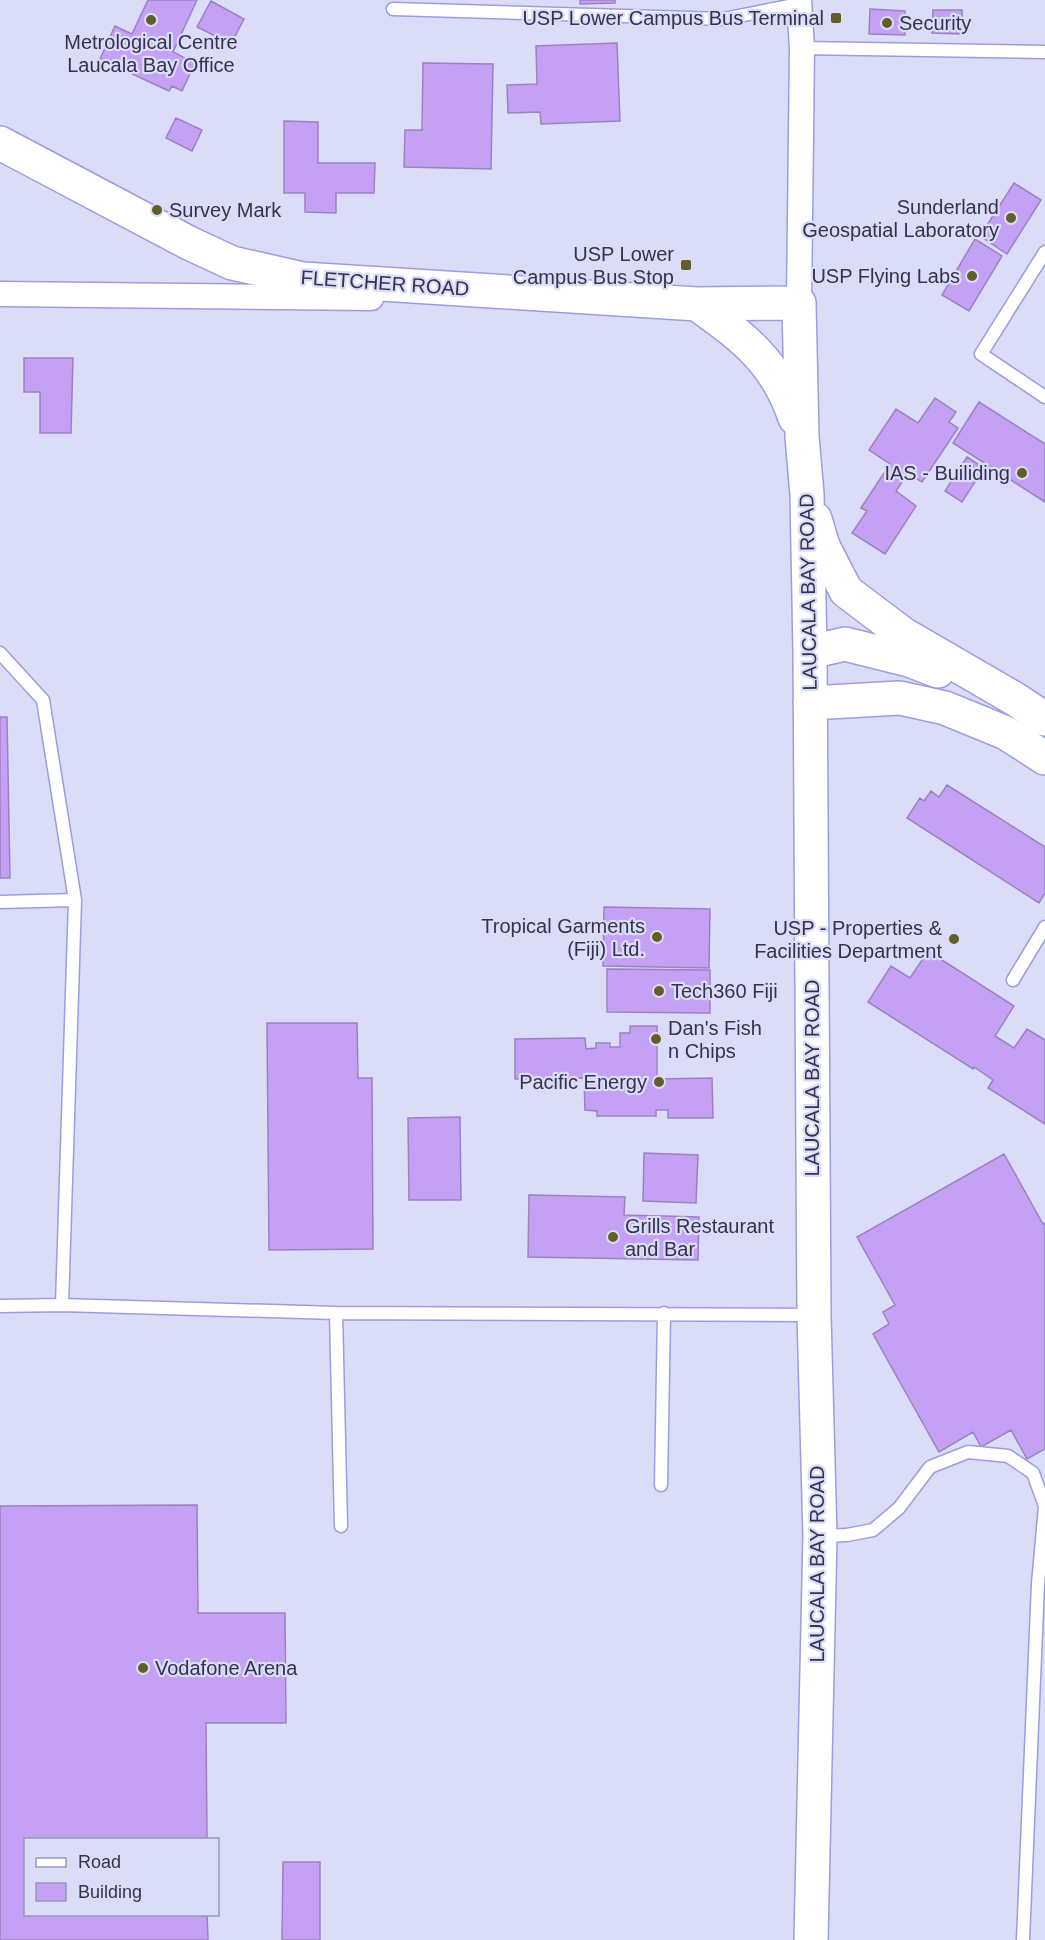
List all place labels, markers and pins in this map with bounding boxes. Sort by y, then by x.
place label: USP Lower Campus Bus Terminal [522,7,824,29]
marker: USP Lower Campus Bus Terminal [829,11,843,25]
place label: Security [899,12,971,34]
marker: Metrological Centre Laucala Bay Office [144,13,158,27]
marker: Security [880,16,894,30]
place label: Metrological Centre Laucala Bay Office [64,31,238,76]
place label: Sunderland Geospatial Laboratory [802,196,999,241]
place label: Survey Mark [169,199,282,221]
marker: Survey Mark [150,203,164,217]
marker: Sunderland Geospatial Laboratory [1004,211,1018,225]
place label: USP Lower Campus Bus Stop [513,243,674,288]
marker: USP Lower Campus Bus Stop [679,258,693,272]
place label: USP Flying Labs [811,265,960,287]
marker: USP Flying Labs [965,269,979,283]
place label: IAS - Builiding [884,462,1010,484]
marker: IAS - Builiding [1015,466,1029,480]
place label: Tropical Garments (Fiji) Ltd. [481,915,645,960]
place label: USP - Properties & Facilities Department [754,917,943,962]
marker: Tropical Garments (Fiji) Ltd. [650,930,664,944]
marker: USP - Properties & Facilities Department [947,932,961,946]
place label: Tech360 Fiji [671,980,778,1002]
marker: Tech360 Fiji [652,984,666,998]
place label: Dan's Fish n Chips [668,1017,762,1062]
marker: Dan's Fish n Chips [649,1032,663,1046]
place label: Pacific Energy [519,1071,647,1093]
marker: Pacific Energy [652,1075,666,1089]
place label: Grills Restaurant and Bar [625,1215,774,1260]
marker: Grills Restaurant and Bar [606,1230,620,1244]
place label: Vodafone Arena [155,1657,298,1679]
marker: Vodafone Arena [136,1661,150,1675]

